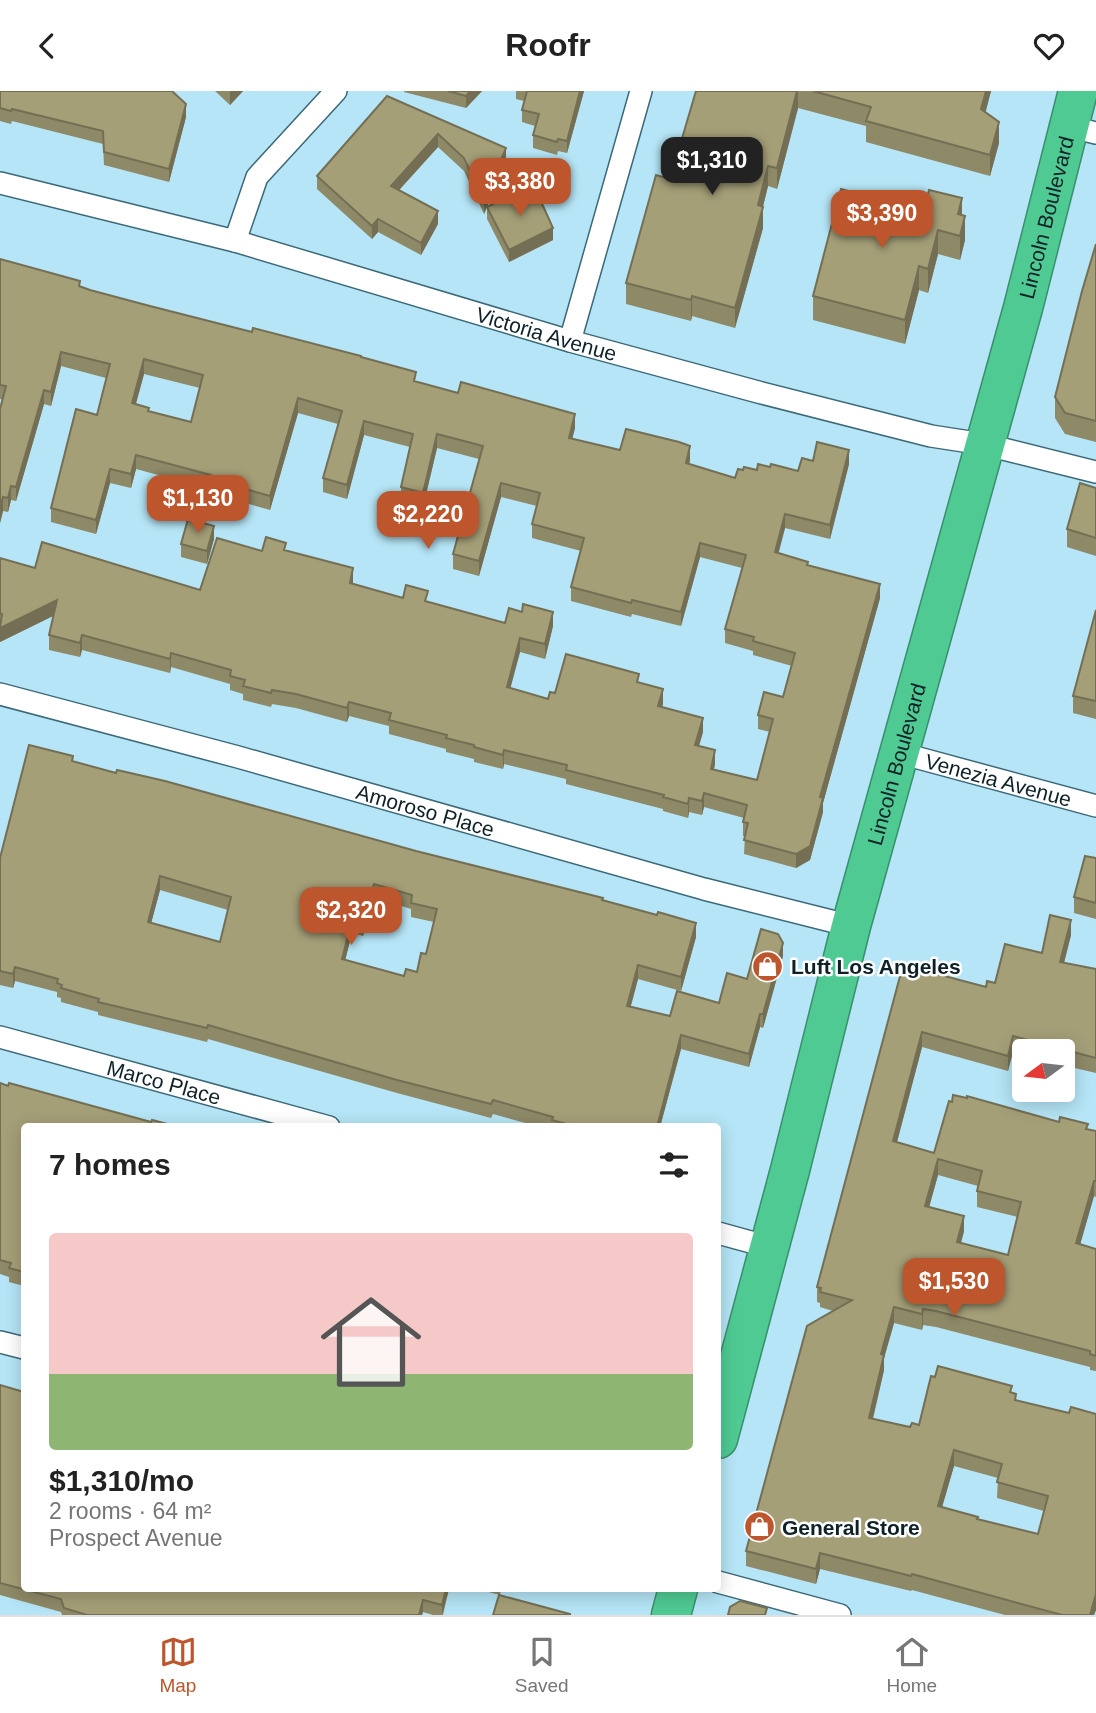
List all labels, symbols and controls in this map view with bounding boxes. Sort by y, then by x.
icon: back [28,27,66,65]
text: Roofr [505,27,591,63]
icon: heart [1030,27,1068,65]
street label: Lincoln Boulevard [1014,134,1078,301]
pin: $1,310 [655,137,769,197]
text: $1,310 [677,147,747,173]
pin: $3,380 [463,159,577,218]
text: $3,380 [485,168,555,194]
pin: $3,390 [825,191,939,250]
text: $3,390 [847,200,917,226]
street label: Victoria Avenue [473,302,619,365]
pin: $1,130 [141,475,255,535]
text: $1,130 [163,485,233,511]
pin: $2,220 [371,491,485,551]
text: $2,220 [393,501,463,527]
street label: Lincoln Boulevard [863,681,930,848]
street label: Venezia Avenue [923,749,1074,810]
street label: Amoroso Place [354,780,497,841]
pin: $2,320 [294,887,408,947]
text: $2,320 [316,897,386,923]
shop icon: Luft Los Angeles [751,949,785,983]
place label: Luft Los Angeles [791,955,961,978]
north arrow [1012,1039,1074,1103]
map controls [1012,1039,1075,1102]
street label: Marco Place [105,1055,223,1108]
icon: filters [655,1146,693,1184]
text: 7 homes [49,1148,171,1181]
pin: $1,530 [897,1259,1011,1318]
text: $1,530 [919,1268,989,1294]
icon: home [308,1279,434,1405]
text: $1,310/mo [49,1464,194,1497]
text: 2 rooms · 64 m² [49,1498,211,1524]
shop icon: General Store [742,1510,776,1544]
place label: General Store [782,1516,920,1539]
text: Prospect Avenue [49,1525,222,1551]
tab: Map [159,1633,197,1697]
tab: Saved [515,1633,569,1697]
tab: Home [886,1633,937,1697]

